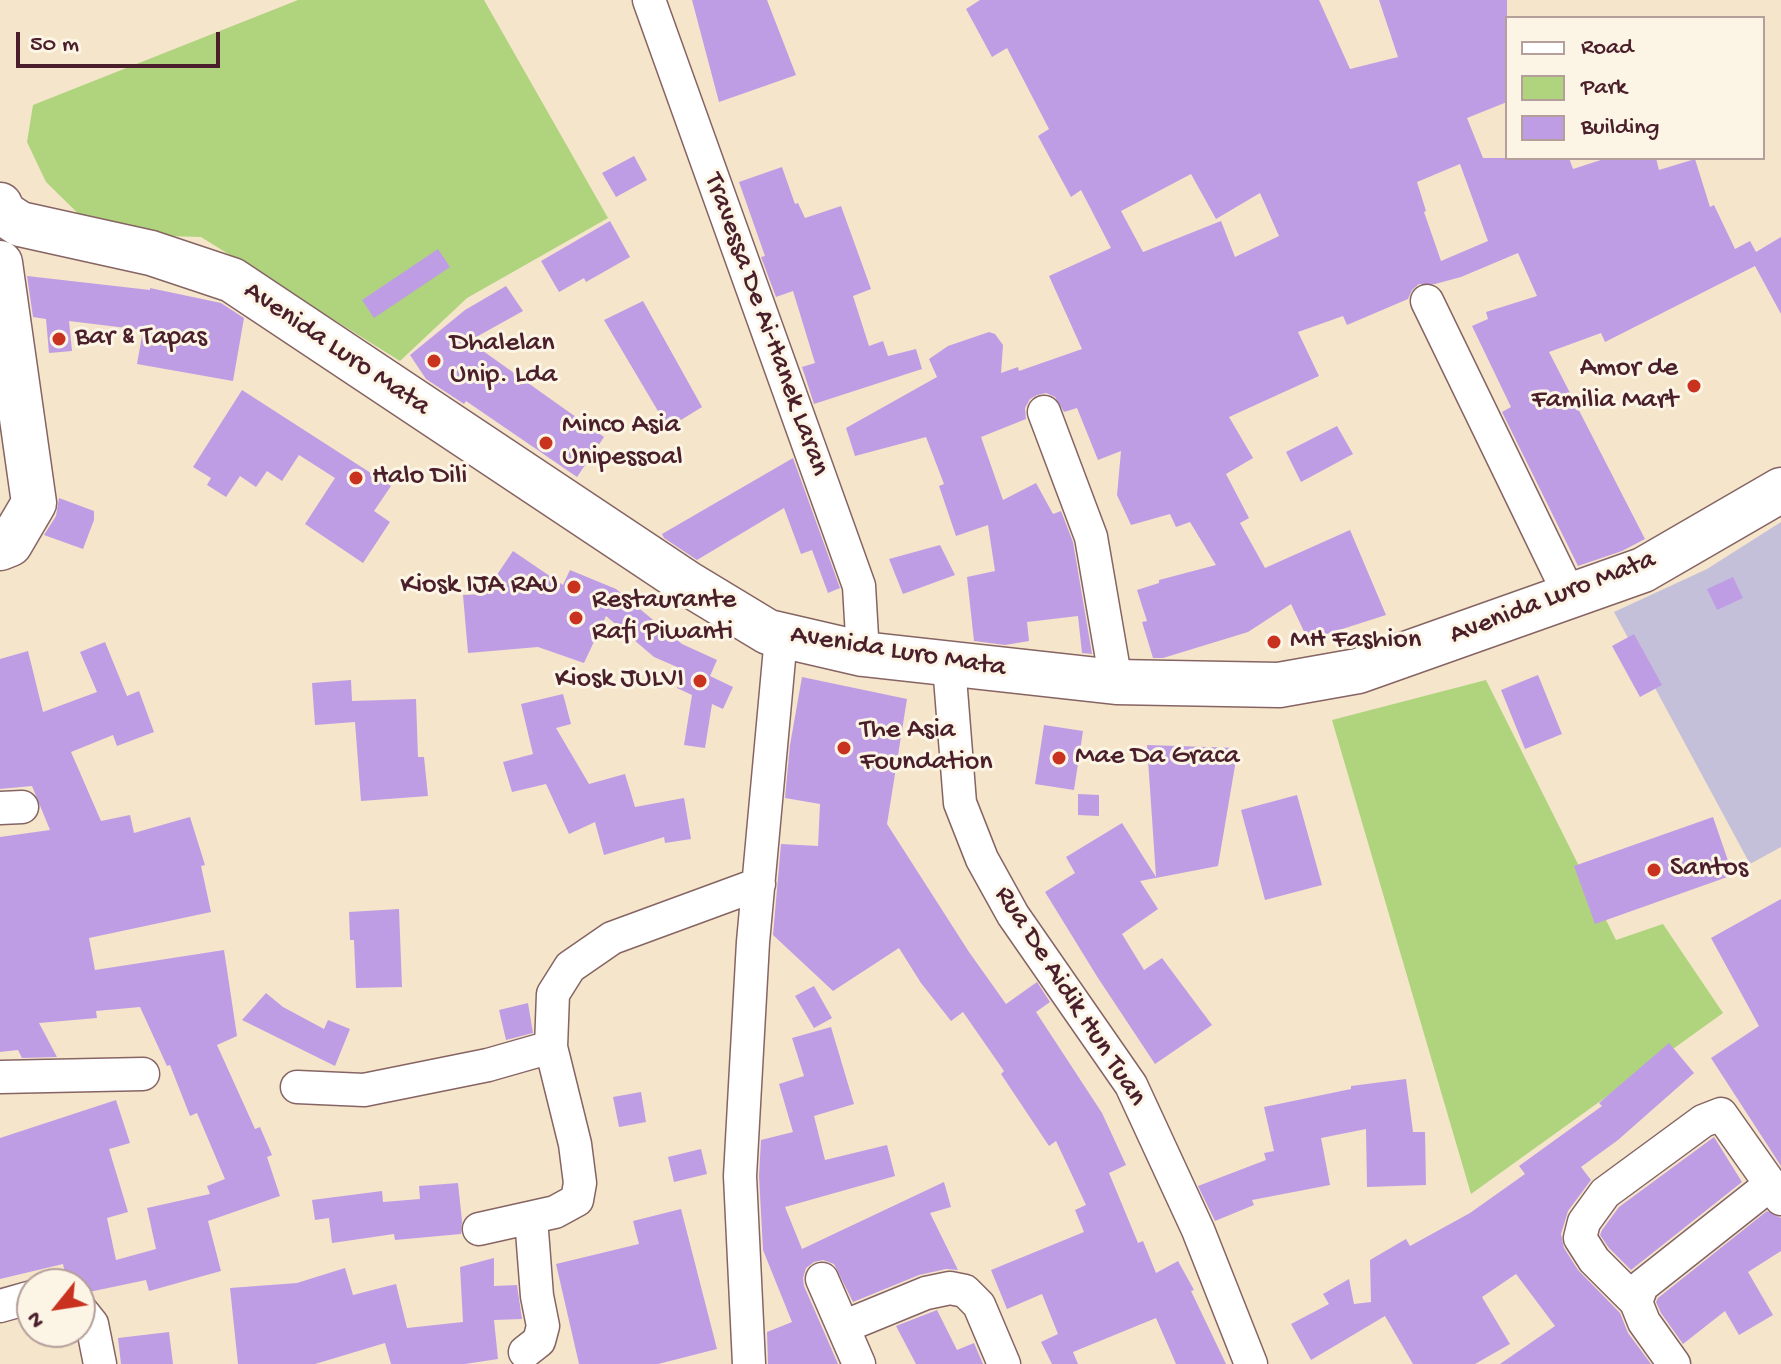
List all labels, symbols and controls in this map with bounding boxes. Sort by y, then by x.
scale bar [20,16,224,66]
legend [1505,16,1765,160]
text: 50 m [30,31,79,60]
text: Road [1581,34,1633,63]
text: Park [1581,74,1627,103]
text: Building [1581,114,1659,143]
street label: Travessa De Ai-Hanek Laran [695,169,835,481]
street label: Avenida Luro Mata [236,275,436,425]
place label: Bar & Tapas [75,322,207,356]
place label: Dhalelan Unip. Lda [450,328,557,394]
marker: Bar & Tapas [50,330,68,348]
marker: Dhalelan Unip. Lda [425,352,443,370]
place label: Amor de Familia Mart [1531,353,1678,419]
marker: Amor de Familia Mart [1685,377,1703,395]
place label: Minco Asia Unipessoal [562,410,683,476]
marker: Minco Asia Unipessoal [537,434,555,452]
place label: Halo Dili [372,461,467,495]
marker: Halo Dili [347,469,365,487]
street label: Avenida Luro Mata [1445,544,1661,654]
place label: Kiosk IJA RAU [400,570,558,604]
marker: Kiosk IJA RAU [565,578,583,596]
place label: Restaurante Rafi Piwanti [592,585,736,651]
marker: Restaurante Rafi Piwanti [567,609,585,627]
street label: Avenida Luro Mata [788,619,1008,687]
place label: MH Fashion [1290,625,1421,659]
marker: MH Fashion [1265,633,1283,651]
place label: Kiosk JULVI [555,664,684,698]
marker: Kiosk JULVI [691,672,709,690]
place label: The Asia Foundation [860,715,993,781]
marker: The Asia Foundation [835,739,853,757]
place label: Mae Da Graca [1075,741,1240,775]
marker: Mae Da Graca [1050,749,1068,767]
place label: Santos [1670,853,1748,887]
marker: Santos [1645,861,1663,879]
street label: Rua De Aidik Hun Tuan [985,881,1153,1113]
north arrow [16,1268,96,1348]
text: N [22,1306,52,1332]

